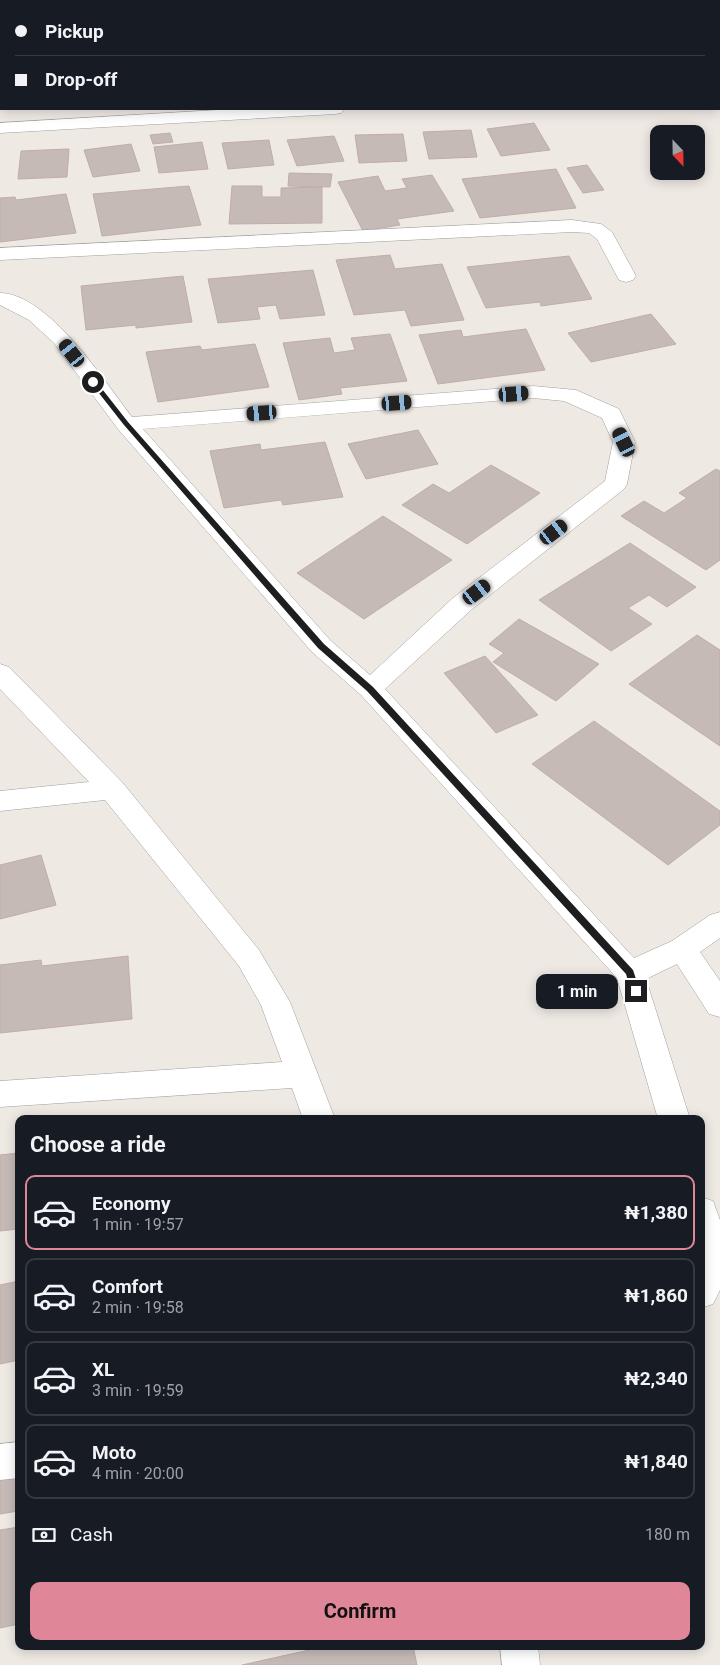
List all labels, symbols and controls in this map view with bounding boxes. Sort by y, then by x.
text: Pickup [45,20,104,43]
text: Drop-off [45,68,117,91]
north arrow [650,125,705,180]
map controls [650,125,705,180]
car [56,337,87,369]
route start [82,371,104,393]
car [498,385,529,403]
car [381,394,412,412]
car [246,404,277,422]
car [610,425,637,459]
car [537,517,570,547]
car [460,577,493,607]
callout: 1 min [536,974,618,1008]
route end [625,980,647,1002]
text: 1 min [557,982,597,1001]
text: Choose a ride [30,1132,166,1157]
icon: car [32,1190,77,1235]
text: Economy [92,1192,171,1215]
text: ₦1,380 [624,1201,688,1224]
text: 1 min · 19:57 [92,1215,184,1234]
icon: car [32,1273,77,1318]
text: Comfort [92,1275,163,1298]
text: ₦1,860 [624,1284,688,1307]
text: 2 min · 19:58 [92,1298,184,1317]
icon: car [32,1356,77,1401]
text: XL [92,1358,114,1381]
text: ₦2,340 [624,1367,688,1390]
text: 3 min · 19:59 [92,1381,184,1400]
icon: car [32,1439,77,1484]
text: Moto [92,1441,136,1464]
text: ₦1,840 [624,1450,688,1473]
text: 4 min · 20:00 [92,1464,184,1483]
icon: cash [30,1521,58,1549]
text: Cash [70,1523,113,1546]
text: 180 m [645,1525,690,1544]
button: Confirm [30,1582,690,1640]

